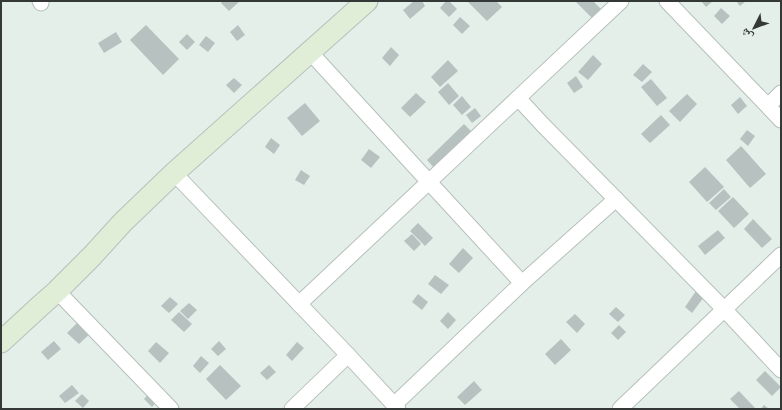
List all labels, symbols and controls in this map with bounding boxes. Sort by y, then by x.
north arrow [734,8,774,48]
text: ش [738,25,756,43]

